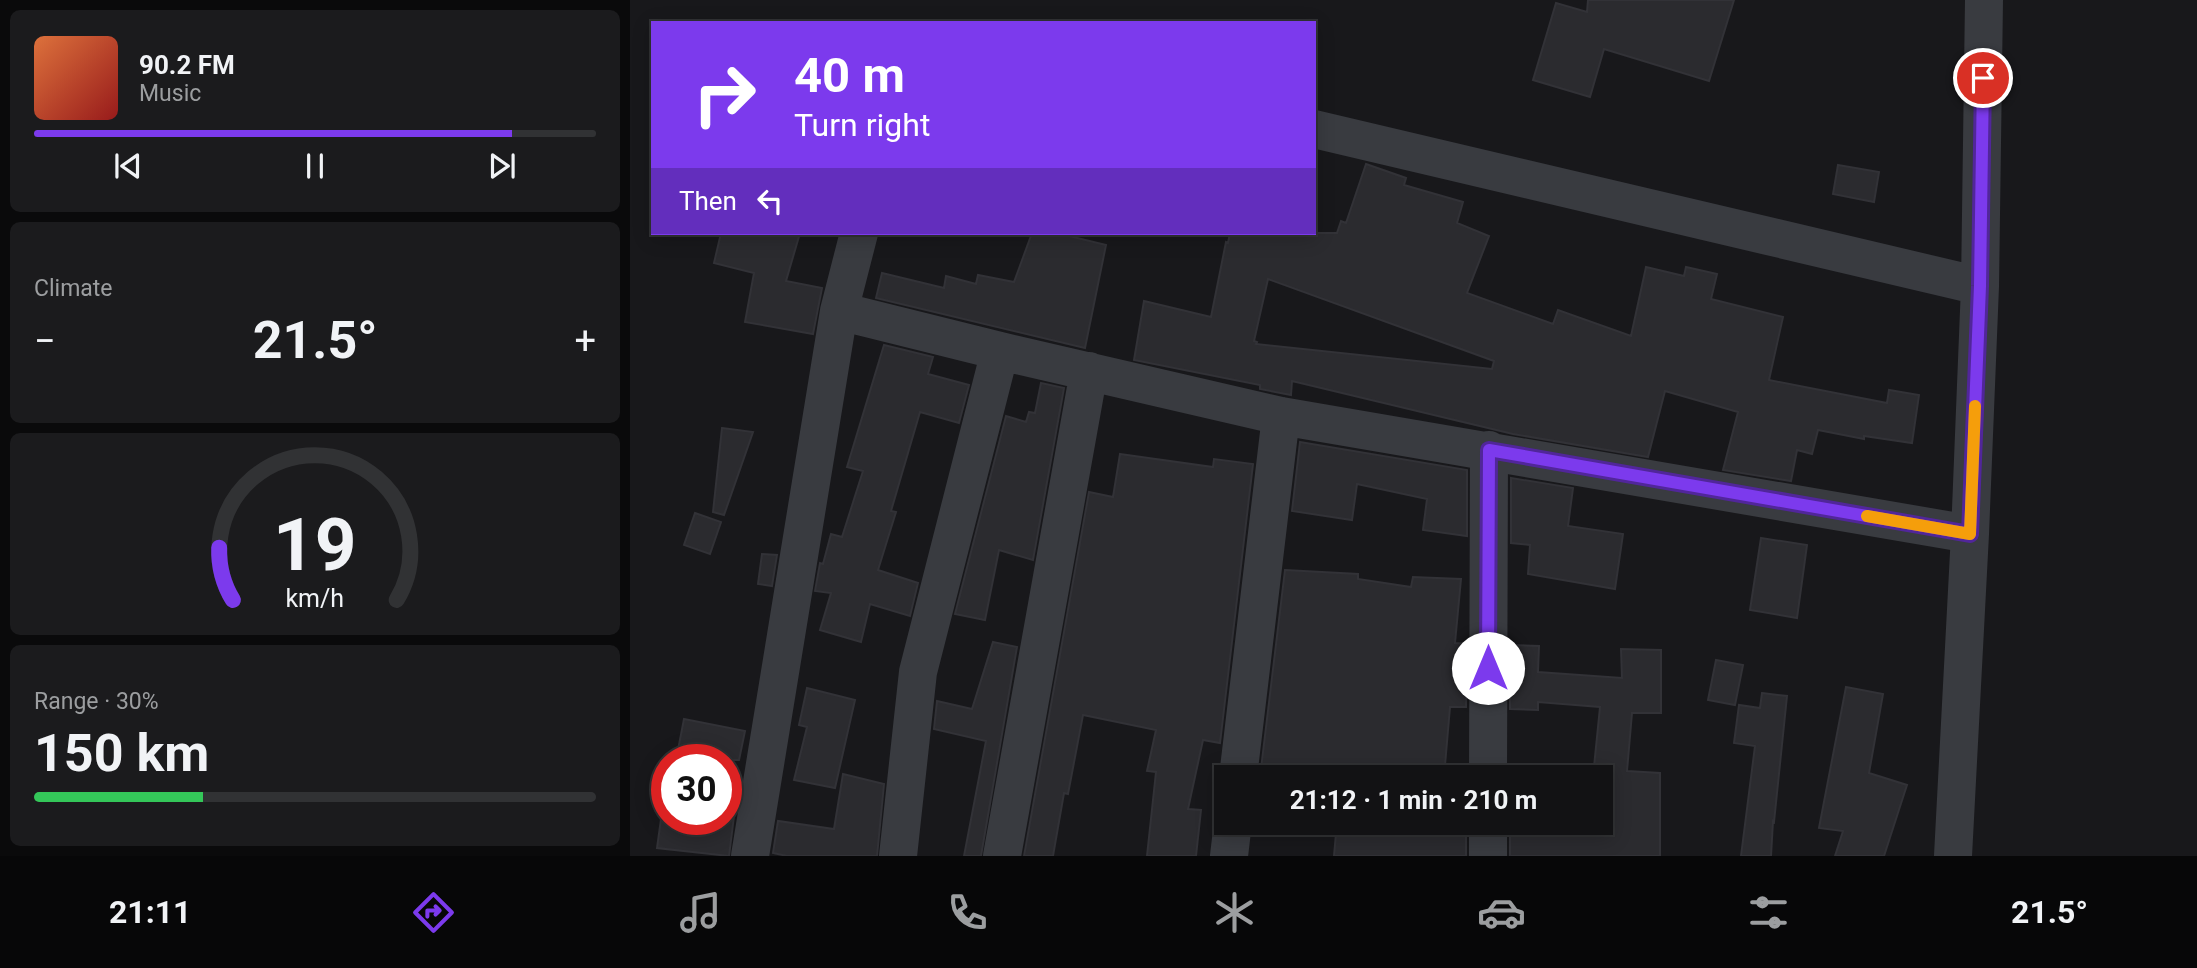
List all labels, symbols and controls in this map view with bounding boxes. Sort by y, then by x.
text: 40 m [794,47,905,104]
pin [1953,48,2013,108]
icon: right [679,49,770,140]
text: 90.2 FM [139,50,235,80]
icon: arrive [1964,59,2002,97]
text: Music [139,80,201,107]
text: Turn right [794,106,930,144]
icon: previous [109,147,147,185]
icon: pause [296,147,334,185]
icon: next [483,147,521,185]
icon: left [751,182,789,220]
text: Then [679,186,737,216]
text: Climate [34,275,113,302]
text: 21.5° [253,310,378,371]
text: − [34,319,56,363]
text: + [574,319,596,363]
text: 19 [273,502,357,588]
text: km/h [286,584,344,613]
position arrow [1451,631,1525,705]
text: Range · 30% [34,688,159,715]
text: 150 km [34,723,209,784]
speed limit sign: 30 [651,744,742,835]
text: 21:12 · 1 min · 210 m [1290,785,1537,815]
icon: directions [409,888,458,937]
icon: music [676,888,725,937]
icon: phone [943,888,992,937]
icon: climate [1210,888,1259,937]
icon: car [1477,888,1526,937]
icon: filters [1744,888,1793,937]
text: 21:11 [109,893,191,931]
text: 21.5° [2011,893,2088,931]

